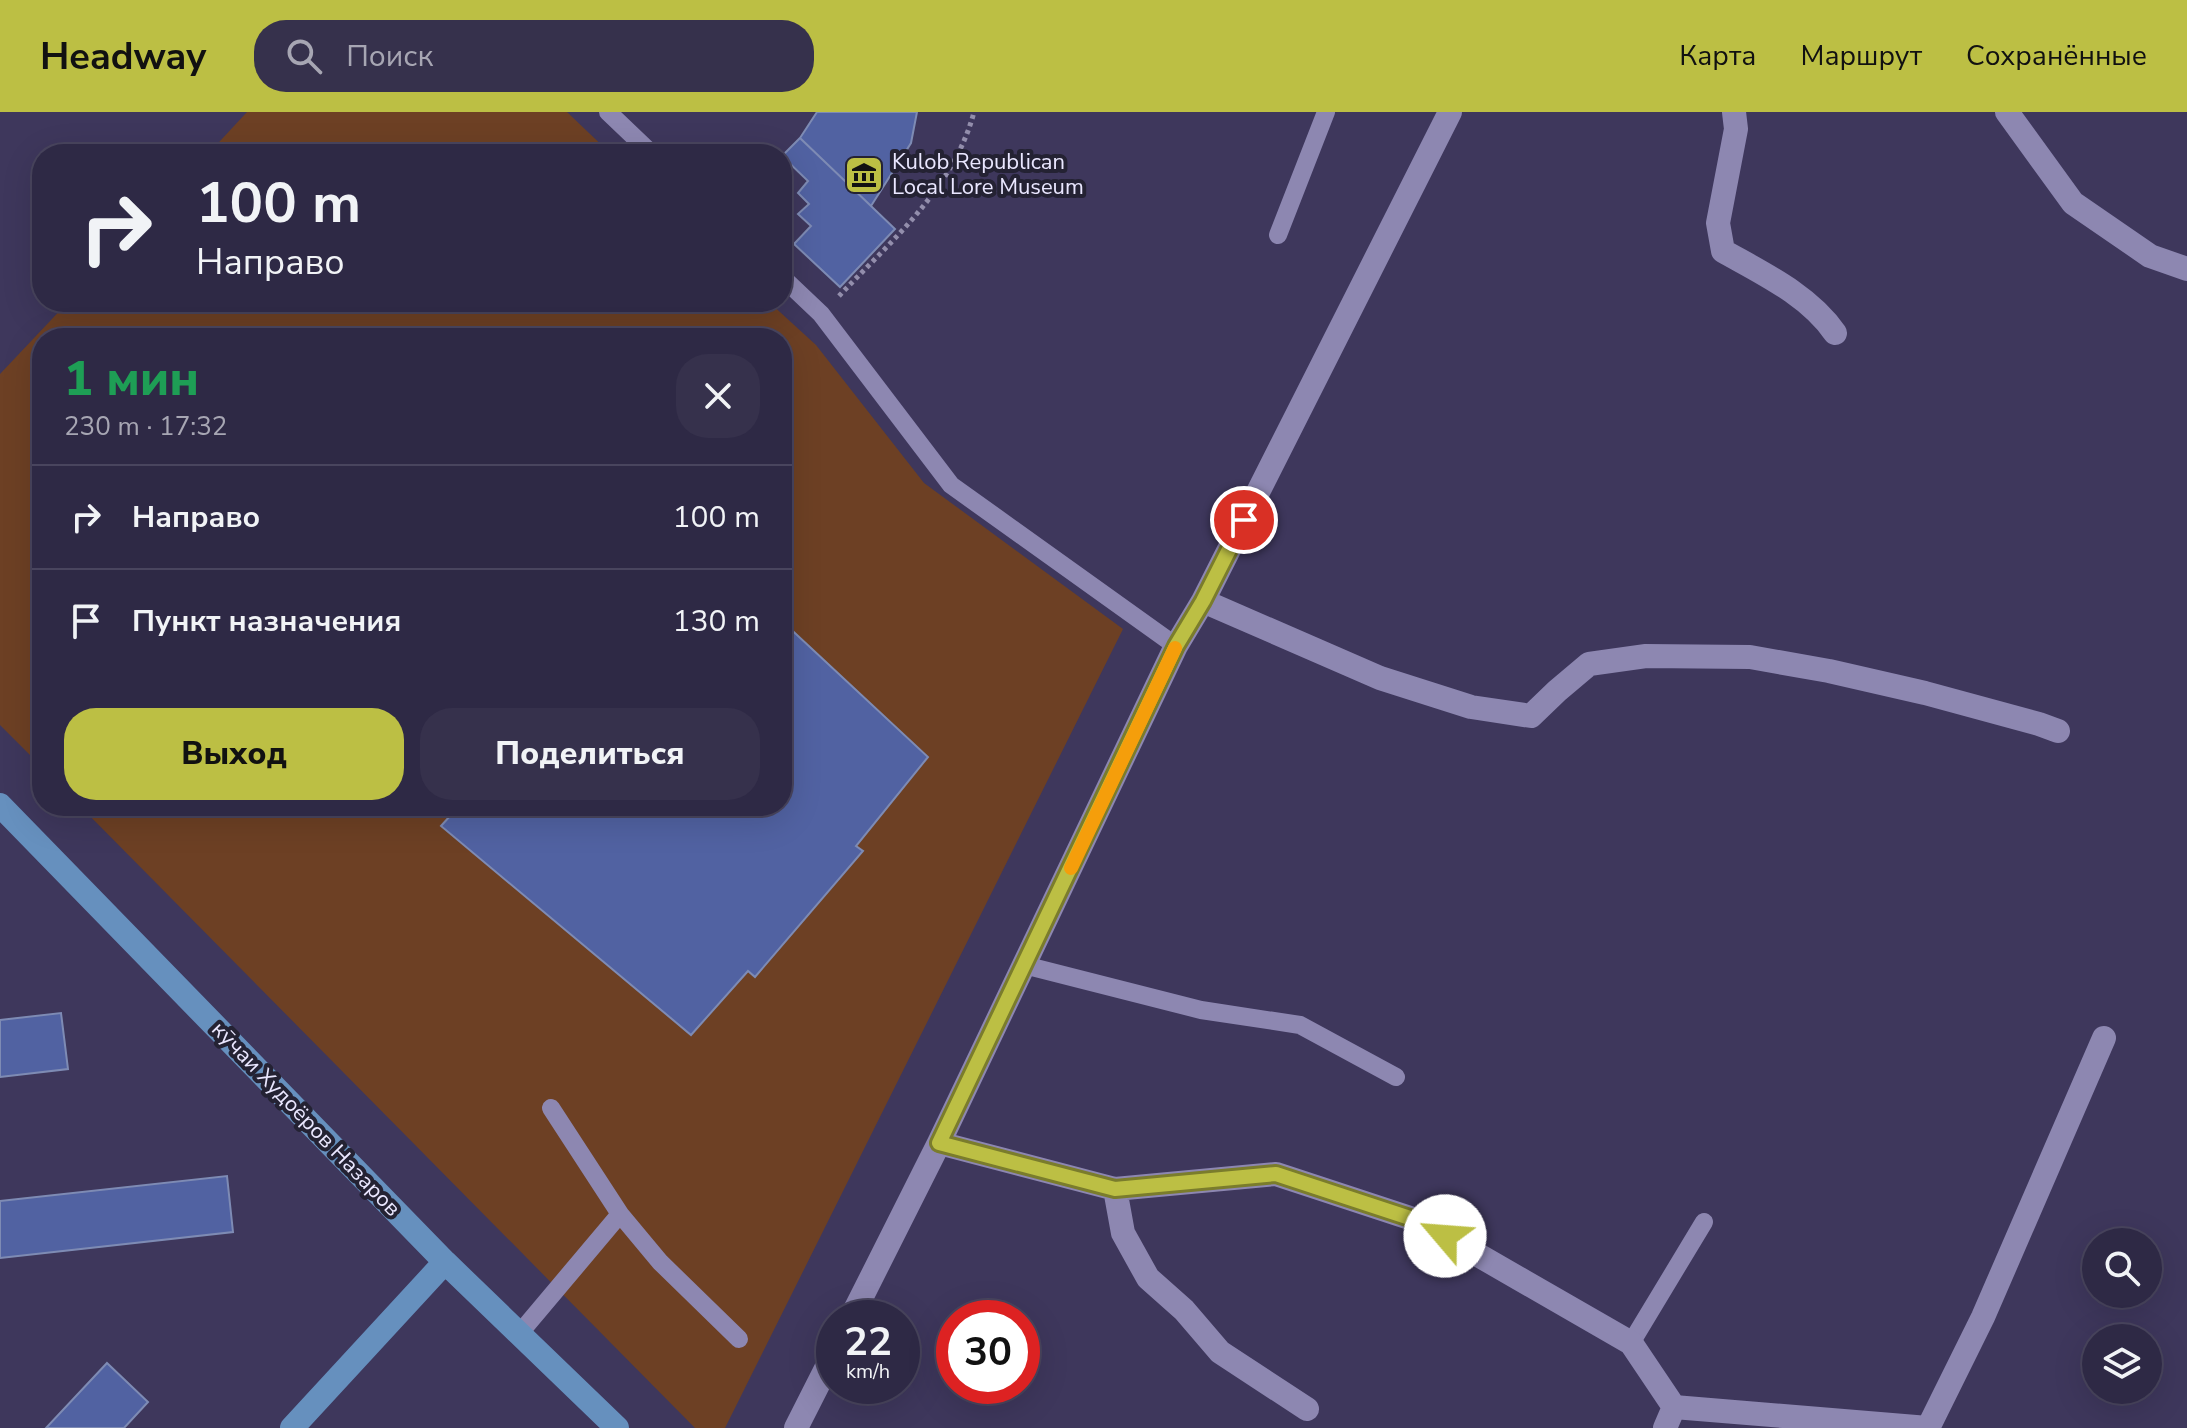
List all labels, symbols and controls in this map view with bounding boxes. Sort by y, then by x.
search box [254,20,814,92]
text: Headway [40,31,206,82]
icon: search [282,34,326,78]
text: Поиск [346,36,433,77]
text: Карта [1679,37,1756,75]
text: Маршрут [1800,37,1922,75]
text: Сохранённые [1966,37,2147,75]
place label: Kulob Republican Local Lore Museum [892,147,1084,202]
museum icon: Kulob Republican Local Lore Museum [843,154,885,196]
text: 100 m [196,165,361,242]
icon: right [64,176,168,280]
text: Направо [196,238,345,287]
text: 1 мин [64,346,199,412]
button: close [676,354,760,438]
text: 230 m · 17:32 [64,409,227,444]
pin [1210,486,1278,554]
icon: right [64,495,108,539]
text: Направо [132,497,260,538]
text: 100 m [673,497,760,538]
icon: arrive [1222,498,1266,542]
icon: arrive [64,599,108,643]
text: Пункт назначения [132,601,401,642]
text: 130 m [673,601,760,642]
button: Выход [64,708,404,800]
button: Поделиться [420,708,760,800]
street label: кӯчаи Худоёров Назаров [205,1015,407,1223]
position arrow [1403,1194,1487,1278]
map controls [2082,1228,2162,1404]
button: search [2082,1228,2162,1308]
speed limit sign: 30 [936,1300,1040,1404]
text: 22 [844,1315,892,1369]
button: layers [2082,1324,2162,1404]
text: km/h [846,1358,890,1385]

